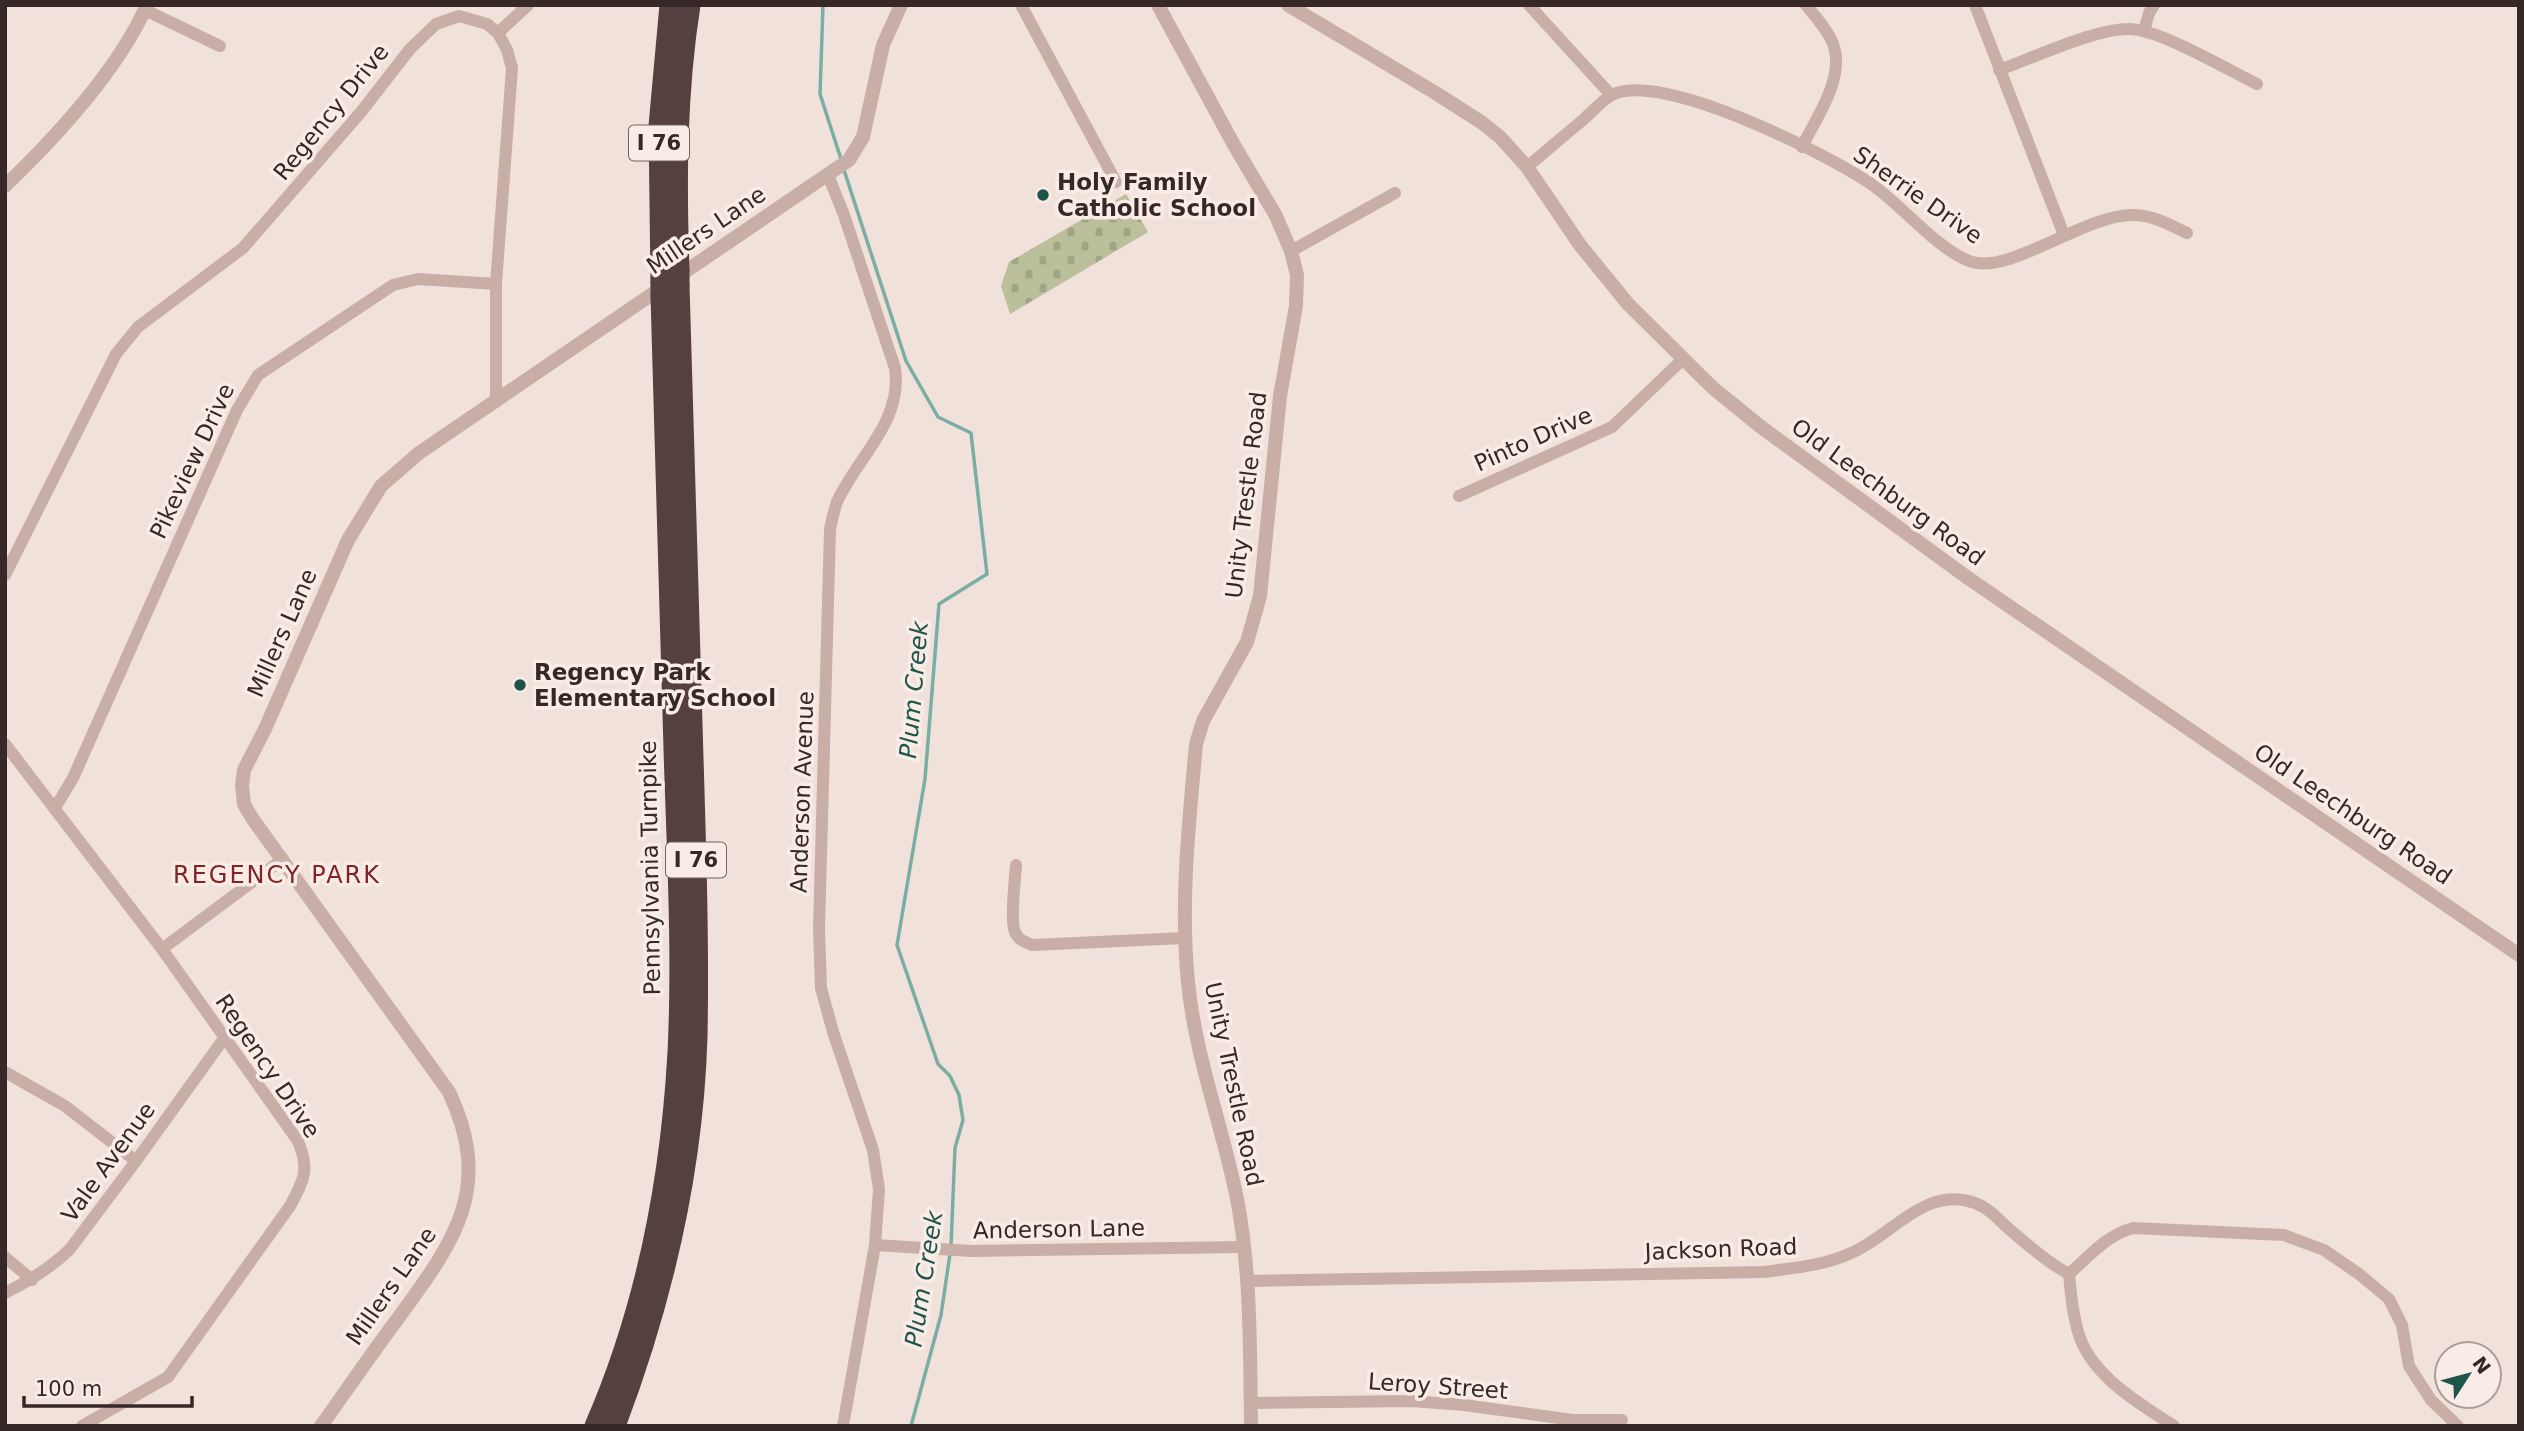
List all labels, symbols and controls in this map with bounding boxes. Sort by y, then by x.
street label: Regency Drive [268,39,394,185]
road number: I 76 [629,125,689,160]
street label: Sherrie Drive [1849,141,1987,249]
place label: Holy Family Catholic School [1057,169,1256,221]
street label: Millers Lane [642,181,770,279]
marker: Holy Family Catholic School [1035,187,1051,203]
street label: Pikeview Drive [145,379,239,543]
street label: Unity Trestle Road [1220,390,1272,600]
street label: Pinto Drive [1470,401,1596,477]
street label: Old Leechburg Road [1786,413,1990,571]
street label: Millers Lane [242,565,322,701]
water label: Plum Creek [894,619,934,760]
place label: Regency Park Elementary School [534,659,776,711]
marker: Regency Park Elementary School [512,677,528,693]
street label: Anderson Avenue [785,691,819,893]
street label: Old Leechburg Road [2249,738,2457,890]
street label: Pennsylvania Turnpike [635,740,665,996]
road number: I 76 [666,842,726,878]
district label: REGENCY PARK [173,861,381,889]
street label: Unity Trestle Road [1200,980,1268,1188]
street label: Regency Drive [210,989,326,1143]
street label: Vale Avenue [56,1097,160,1227]
water label: Plum Creek [899,1208,949,1349]
street label: Anderson Lane [973,1215,1145,1243]
street label: Millers Lane [341,1222,441,1350]
street label: Jackson Road [1642,1233,1798,1265]
north arrow [2433,1340,2503,1410]
text: N [2468,1352,2495,1378]
scale bar [24,1364,192,1408]
street label: Leroy Street [1367,1368,1509,1404]
text: 100 m [35,1377,102,1401]

